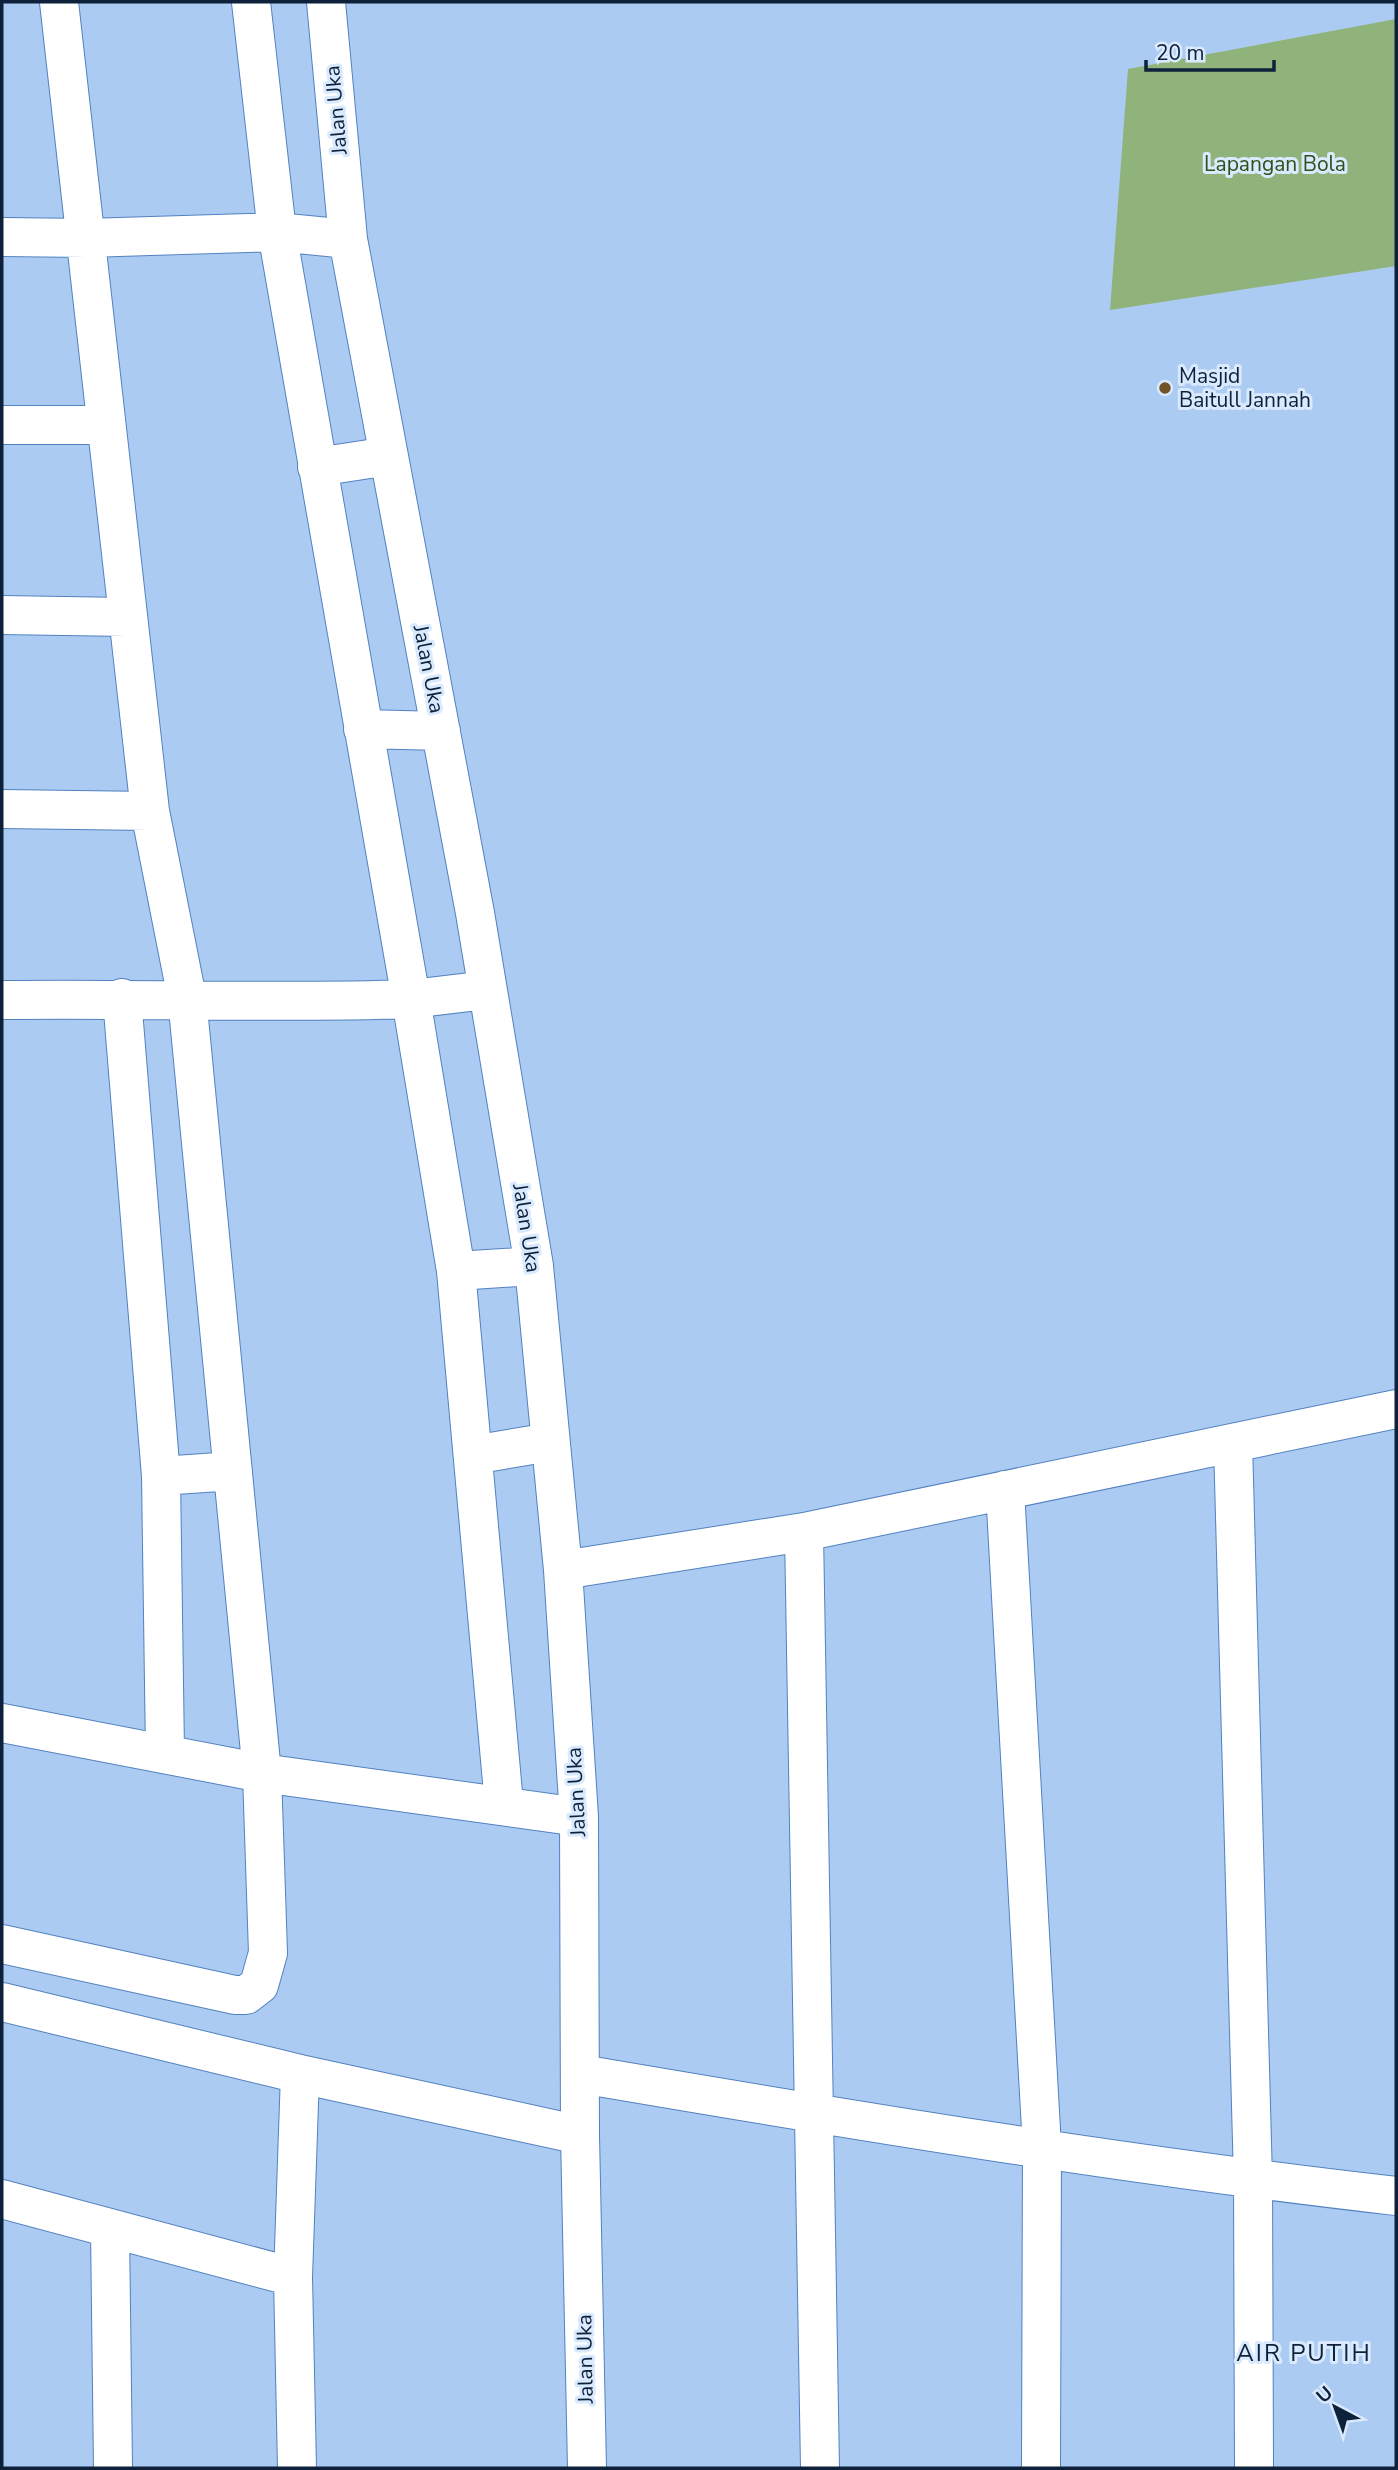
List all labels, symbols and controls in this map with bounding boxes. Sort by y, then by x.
scale bar [1146,28,1274,72]
text: 20 m [1156,39,1205,67]
street label: Jalan Uka [318,64,354,157]
park label: Lapangan Bola [1204,150,1346,178]
place label: Masjid Baitull Jannah [1179,362,1311,414]
marker: Masjid Baitull Jannah [1157,380,1173,396]
street label: Jalan Uka [407,621,451,716]
street label: Jalan Uka [506,1181,548,1274]
street label: Jalan Uka [560,1747,592,1838]
street label: Jalan Uka [570,2314,600,2405]
district label: AIR PUTIH [1236,2337,1372,2369]
north arrow [1300,2372,1370,2442]
text: U [1311,2381,1338,2409]

